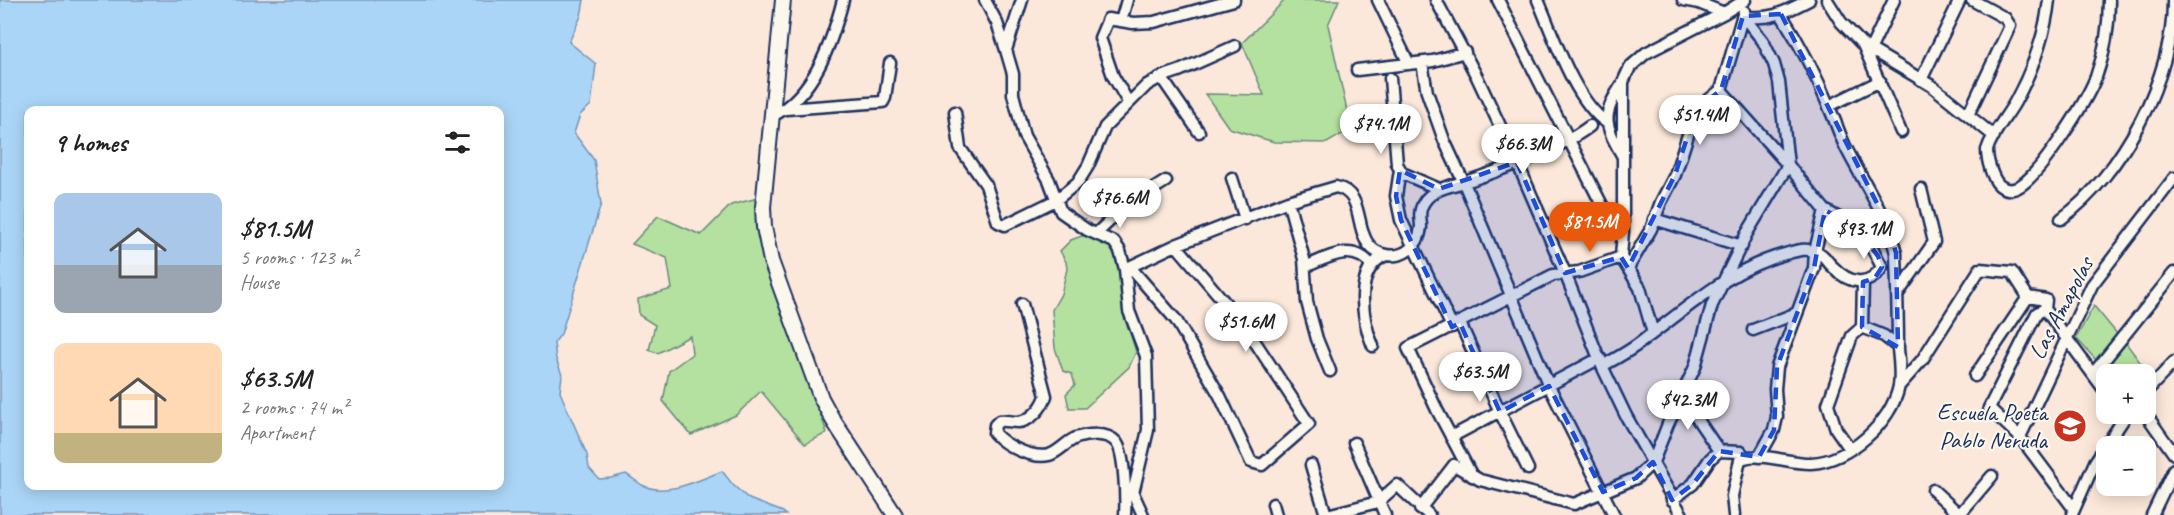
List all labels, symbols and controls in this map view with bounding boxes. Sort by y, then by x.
pin: $51.4M [1651,95,1749,146]
text: $51.4M [1673,102,1727,127]
pin: $74.1M [1332,104,1430,155]
text: $74.1M [1354,111,1408,136]
pin: $66.3M [1474,124,1572,175]
text: 9 homes [54,126,127,159]
icon: filters [441,126,474,159]
text: $66.3M [1495,131,1551,156]
pin: $76.6M [1071,178,1169,229]
text: $76.6M [1092,185,1148,210]
pin: $81.5M [1541,202,1639,253]
text: $81.5M [1563,209,1617,234]
pin: $93.1M [1815,209,1913,260]
text: $81.5M [240,212,311,245]
text: $93.1M [1837,216,1891,241]
icon: home [102,217,174,289]
text: 5 rooms · 123 m² [240,245,357,270]
street label: Las Amapolas [2022,250,2101,364]
text: House [240,270,279,295]
pin: $51.6M [1197,302,1295,353]
text: $51.6M [1219,309,1273,334]
pin: $63.5M [1431,352,1529,403]
text: $63.5M [1453,359,1507,384]
text: $63.5M [240,362,311,395]
map controls [2096,364,2156,496]
button: + [2096,364,2156,424]
icon: home [102,367,174,439]
pin: $42.3M [1639,380,1737,431]
text: $42.3M [1661,387,1715,412]
text: 2 rooms · 74 m² [240,395,348,420]
place label: Escuela Poeta Pablo Neruda [1937,397,2049,455]
school or university icon: Escuela Poeta Pablo Neruda [2052,408,2088,444]
text: Apartment [240,420,313,445]
button: − [2096,436,2156,496]

